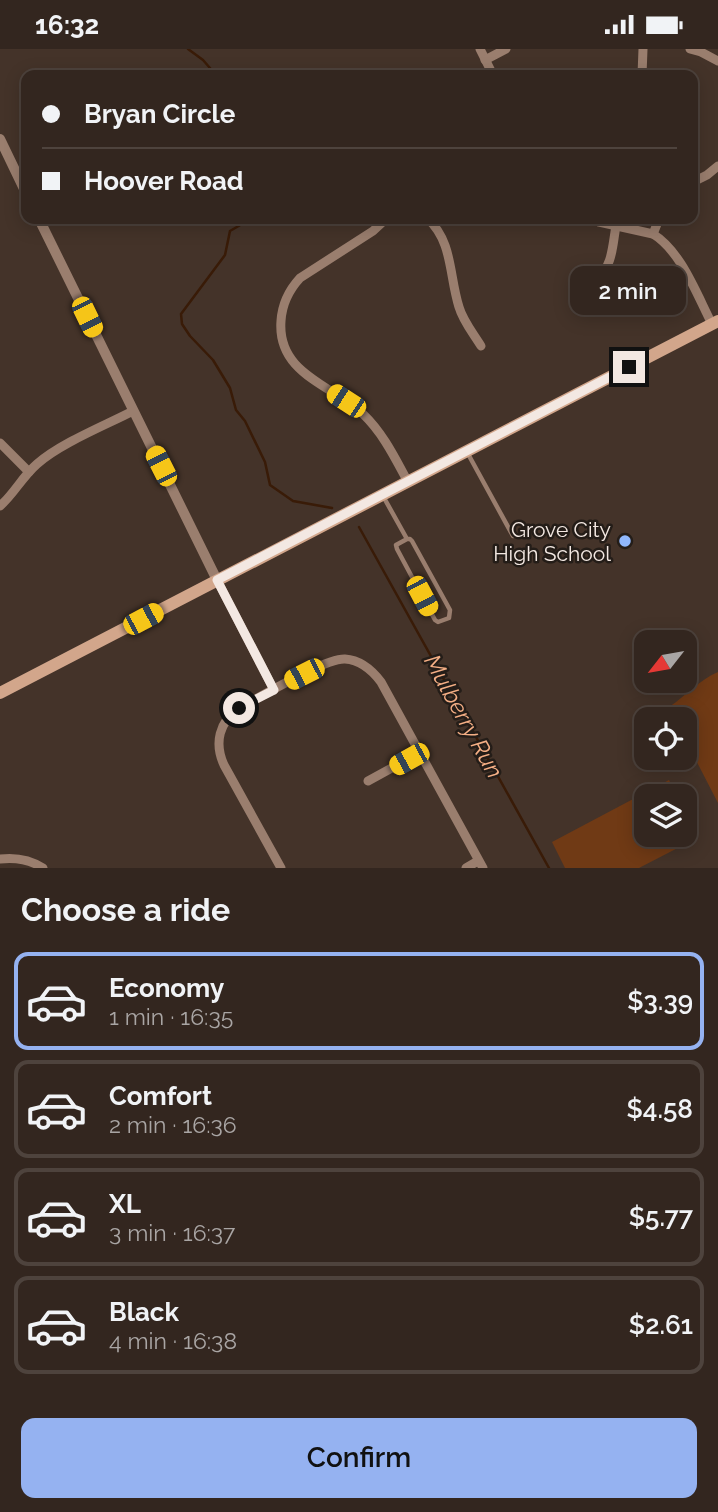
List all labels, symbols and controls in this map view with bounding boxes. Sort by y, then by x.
text: 16:32 [35,10,99,40]
text: Bryan Circle [84,99,235,129]
text: Hoover Road [84,166,244,196]
callout: 2 min [571,265,687,315]
text: 2 min [599,277,657,304]
car [69,294,106,340]
route end [613,351,645,383]
car [323,381,370,421]
car [143,443,180,489]
place label: Grove City High School [493,517,611,566]
marker: Grove City High School [617,533,633,549]
car [403,573,442,619]
car [120,600,167,638]
north arrow [634,630,696,693]
map controls [634,630,697,847]
water label: Mulberry Run [419,650,509,782]
car [281,655,328,693]
route start [223,692,255,724]
button: locate [634,707,697,770]
car [386,740,433,778]
button: layers [634,784,697,847]
text: Choose a ride [21,891,230,928]
icon: car [25,970,88,1033]
text: Economy [109,973,224,1003]
text: $3.39 [627,986,693,1016]
text: 1 min · 16:35 [109,1003,233,1030]
icon: car [25,1078,88,1141]
text: Comfort [109,1081,212,1111]
text: $4.58 [627,1094,693,1124]
text: 2 min · 16:36 [109,1111,237,1138]
icon: car [25,1186,88,1249]
text: XL [109,1189,141,1219]
text: $5.77 [629,1202,693,1232]
text: 3 min · 16:37 [109,1219,235,1246]
icon: car [25,1294,88,1357]
text: Black [109,1297,179,1327]
text: $2.61 [629,1310,693,1340]
text: 4 min · 16:38 [109,1327,237,1354]
button: Confirm [21,1418,697,1498]

